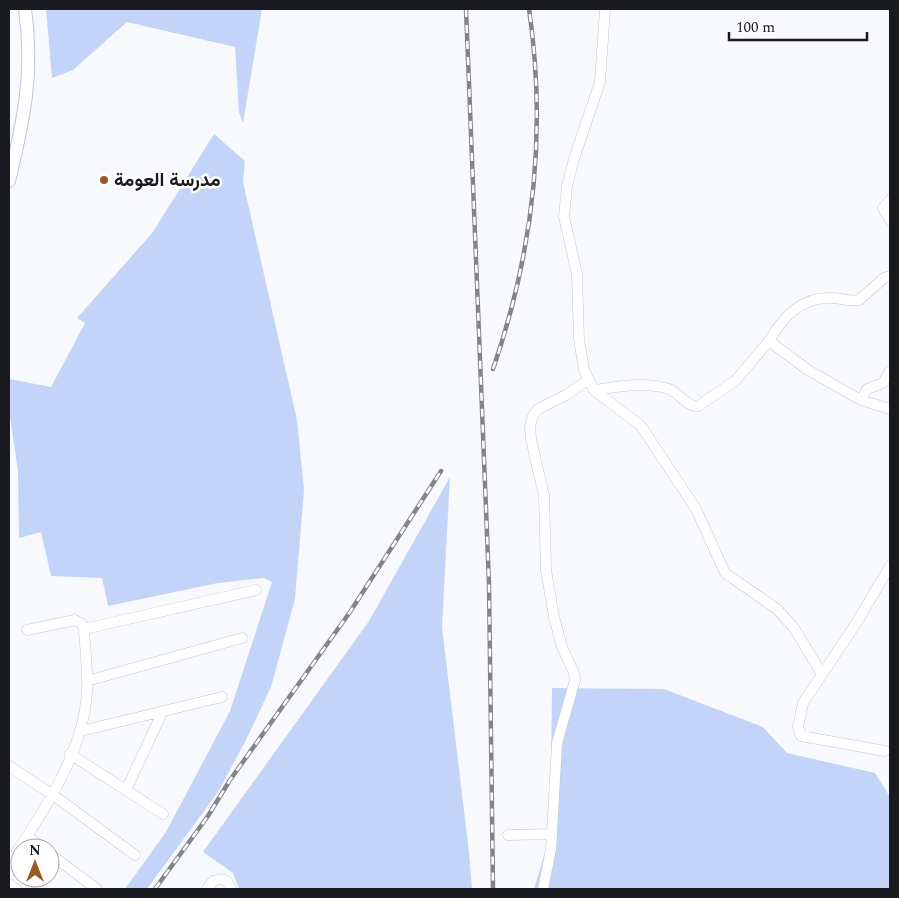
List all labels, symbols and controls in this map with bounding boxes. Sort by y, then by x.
scale bar [729,10,866,42]
text: 100 m [736,16,775,39]
place label: مدرسة العومة [114,166,221,195]
marker: مدرسة العومة [98,174,110,186]
north arrow [10,838,60,888]
text: N [29,840,41,861]

